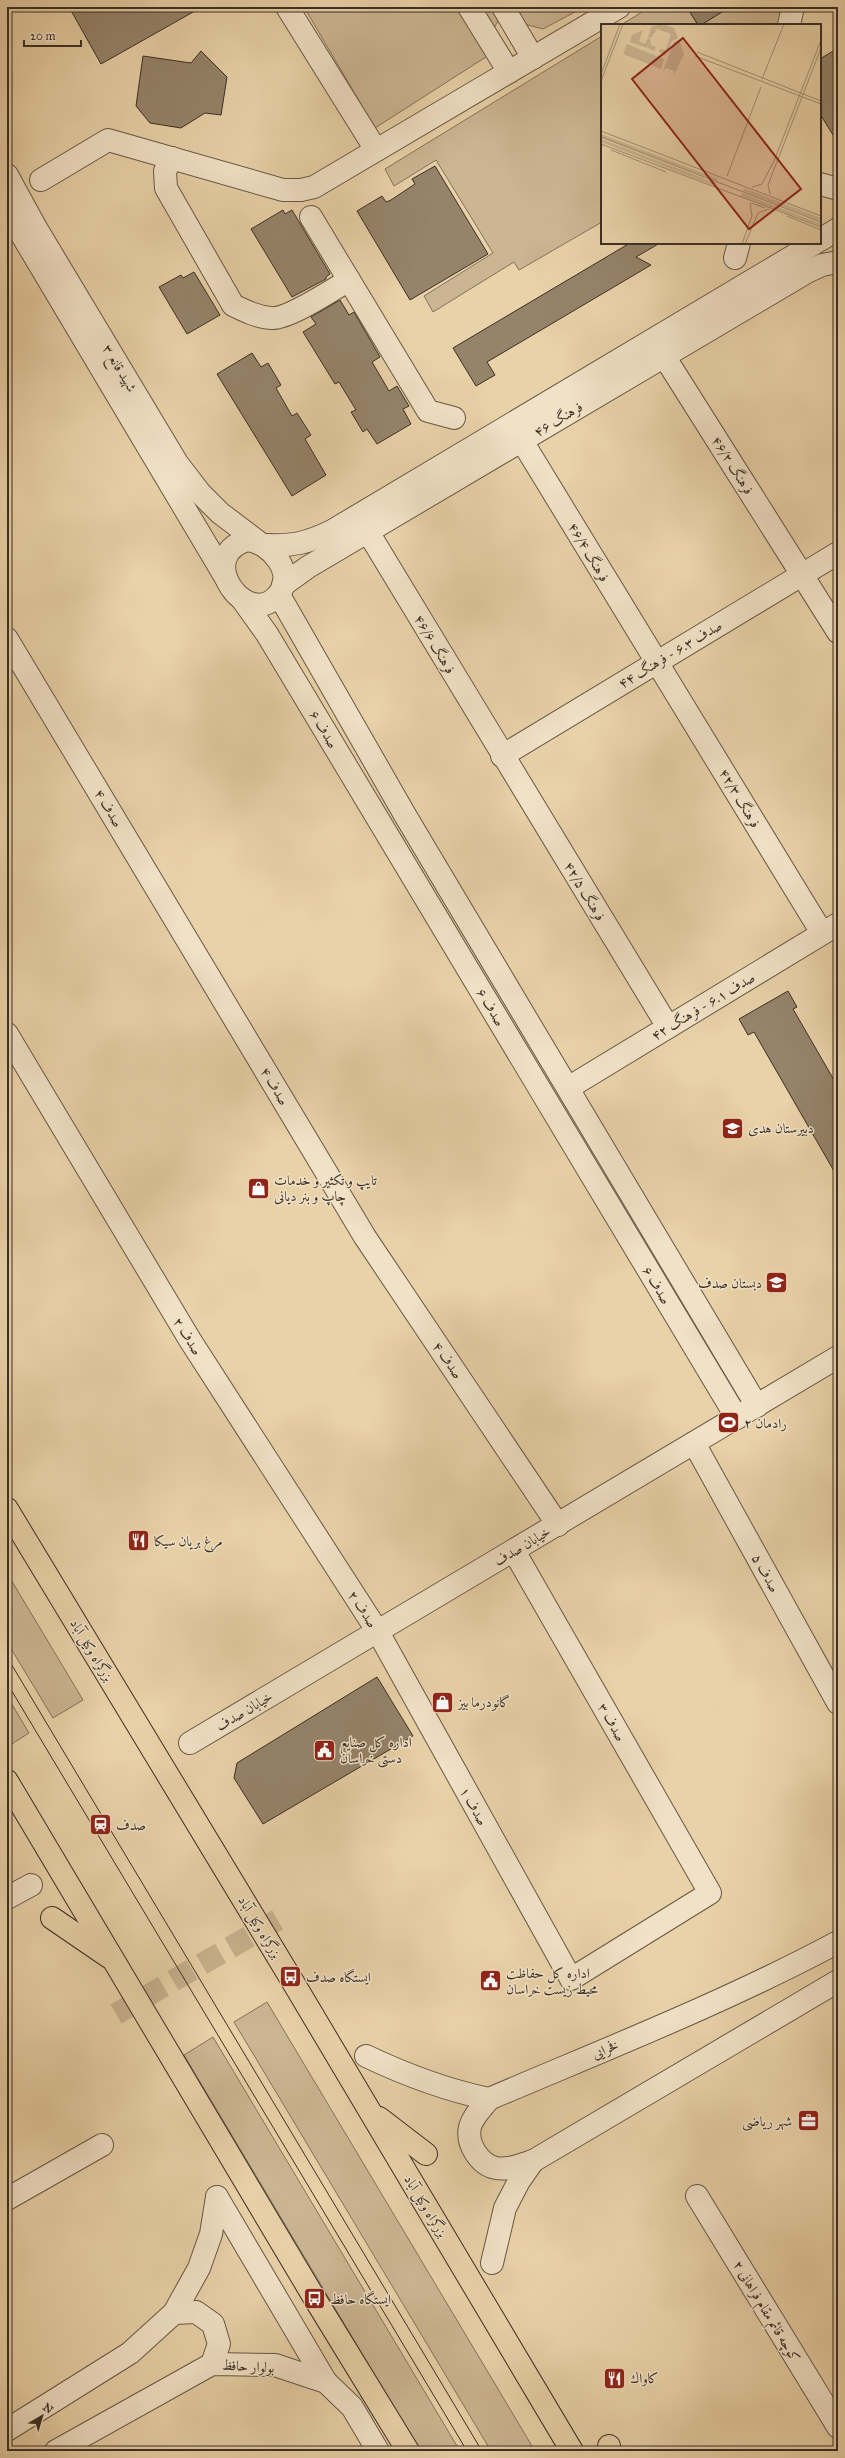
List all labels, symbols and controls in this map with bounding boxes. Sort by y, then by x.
scale bar [24,22,81,48]
inset map [601,24,821,244]
text: 20 m [30,29,56,43]
street label: شهید قانع ۳ [95,341,140,398]
street label: فرهنگ ۴۶ [530,397,586,441]
street label: فرهنگ ۴۶/۲ [708,432,758,498]
street label: فرهنگ ۴۶/۴ [564,519,614,585]
street label: فرهنگ ۴۶/۶ [410,611,460,677]
street label: صدف ۶.۳ - فرهنگ ۴۴ [615,616,725,692]
street label: صدف ۶ [306,707,342,751]
street label: فرهنگ ۴۲/۳ [715,765,765,831]
street label: صدف ۴ [91,786,127,830]
street label: فرهنگ ۴۲/۵ [560,858,610,924]
street label: صدف ۶.۱ - فرهنگ ۴۲ [648,968,758,1044]
street label: صدف ۶ [473,985,509,1029]
street label: صدف ۴ [257,1064,293,1108]
school or university icon: دبیرستان هدی [719,1115,745,1141]
place label: دبیرستان هدی [748,1120,814,1137]
place label: تایپ و تکثیر و خدمات چاپ و بنر دیانی [274,1172,377,1206]
shop icon: تایپ و تکثیر و خدمات چاپ و بنر دیانی [245,1175,271,1201]
street label: صدف ۶ [639,1263,675,1307]
school or university icon: دبستان صدف [764,1270,790,1296]
place label: دبستان صدف [698,1275,762,1292]
street label: صدف ۲ [169,1314,206,1358]
street label: صدف ۴ [429,1338,466,1382]
sports icon: رادمان ۲ [715,1410,741,1436]
place label: رادمان ۲ [744,1415,787,1432]
street label: خیابان صدف [491,1523,554,1570]
restaurant icon: مرغ بریان سیکا [125,1528,151,1554]
place label: مرغ بریان سیکا [154,1533,223,1553]
street label: صدف ۵ [748,1551,783,1595]
street label: صدف ۲ [344,1587,381,1631]
street label: بزرگراه وکیل آباد [65,1615,118,1686]
street label: خیابان صدف [213,1688,276,1735]
shop icon: گانودرما بیز [430,1689,456,1715]
place label: گانودرما بیز [456,1694,510,1711]
street label: صدف ۳ [594,1700,629,1744]
place label: اداره کل صنایع دستی خراسان [340,1734,412,1768]
public building icon: اداره کل صنایع دستی خراسان [312,1737,338,1763]
street label: صدف ۱ [456,1784,491,1828]
station icon: صدف [88,1812,114,1838]
place label: صدف [116,1817,146,1834]
street label: بزرگراه وکیل آباد [233,1892,286,1963]
bus stop icon: ایستگاه صدف [277,1964,303,1990]
place label: اداره کل حفاظت محیط زیست خراسان [506,1965,599,1998]
place label: ایستگاه صدف [306,1968,371,1986]
public building icon: اداره کل حفاظت محیط زیست خراسان [478,1968,504,1994]
street label: فخرایی [589,2036,621,2064]
office icon: شهر ریاضی [795,2108,821,2134]
place label: شهر ریاضی [742,2113,792,2131]
street label: بزرگراه وکیل آباد [399,2171,452,2242]
street label: کوچه قائم مقام فراهانی ۲ [726,2257,804,2367]
bus stop icon: ایستگاه حافظ [302,2286,328,2312]
place label: ایستگاه حافظ [330,2290,391,2308]
street label: بولوار حافظ [221,2357,275,2376]
restaurant icon: كاواك [601,2365,627,2391]
place label: كاواك [630,2370,659,2387]
north arrow [22,2396,62,2436]
text: N [40,2401,56,2417]

